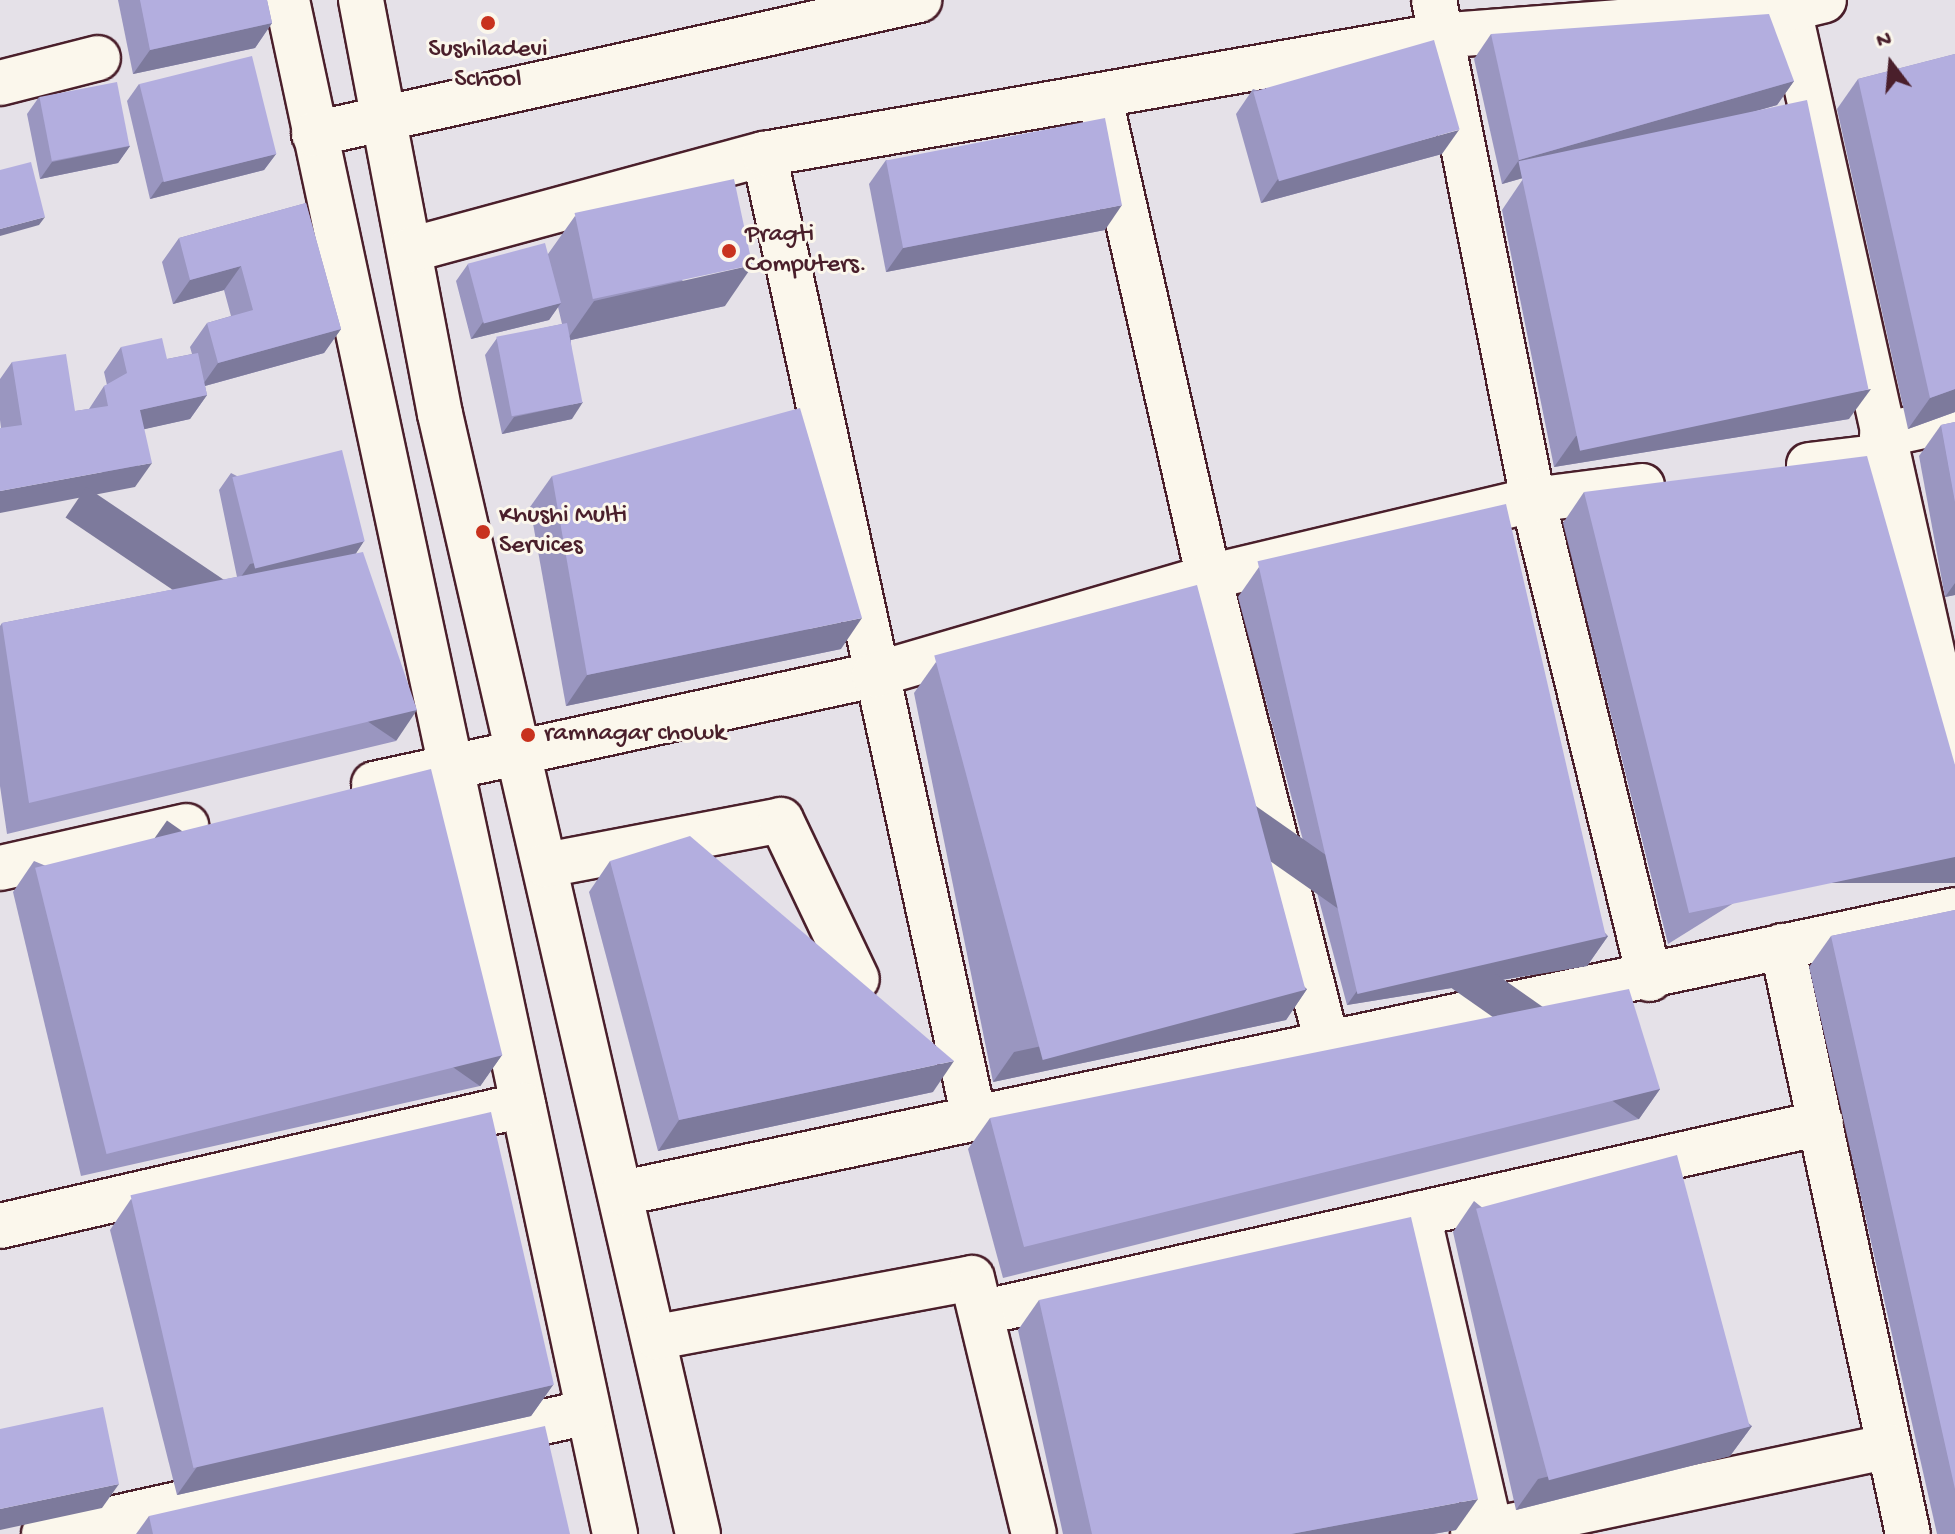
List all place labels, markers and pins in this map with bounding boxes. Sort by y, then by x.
marker: Sushiladevi School [479,14,497,32]
place label: Sushiladevi School [428,35,548,96]
place label: Pragti Computers. [745,220,867,282]
marker: Pragti Computers. [720,242,738,260]
place label: Khushi Multi Services [499,501,627,562]
marker: Khushi Multi Services [474,523,492,541]
place label: ramnagar chowk [544,719,726,751]
marker: ramnagar chowk [519,726,537,744]

